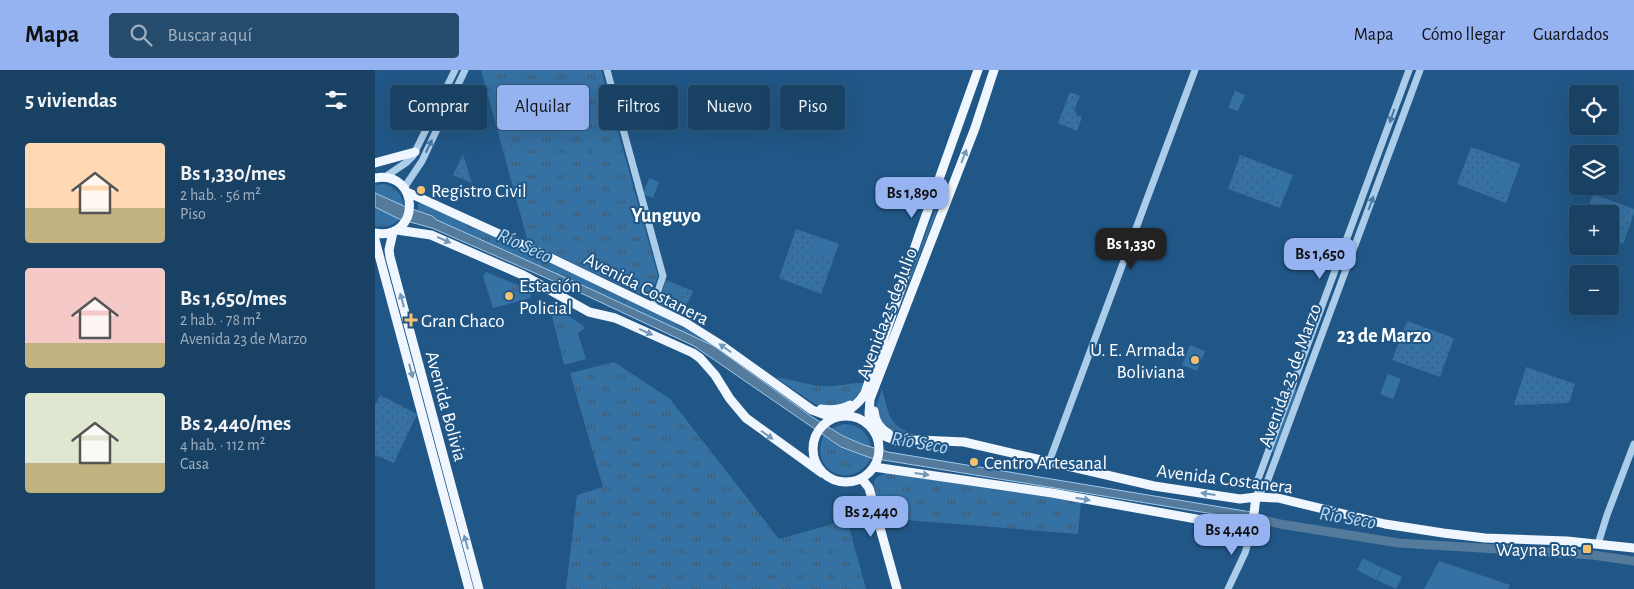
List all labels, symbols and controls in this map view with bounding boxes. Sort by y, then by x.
search box [109,13,459,58]
icon: search [127,21,155,49]
text: Mapa [25,23,79,47]
text: Buscar aquí [167,26,252,45]
text: Mapa [1354,26,1394,44]
text: Cómo llegar [1422,26,1505,44]
text: Guardados [1533,26,1609,44]
chip: Comprar [390,85,487,130]
chip: Alquilar [497,85,589,130]
chip: Filtros [599,85,678,130]
chip: Nuevo [688,85,770,130]
chip: Piso [780,85,845,130]
map controls [1569,85,1619,315]
button: locate [1569,85,1619,135]
icon: filters [322,86,350,114]
text: 5 viviendas [25,90,117,111]
one-way arrow [1388,108,1395,123]
one-way arrow [425,139,433,153]
button: layers [1569,145,1619,195]
one-way arrow [960,148,968,163]
icon: home [65,163,125,223]
text: Bs 1,330/mes [180,163,286,184]
pin: Bs 1,890 [860,176,964,219]
place label: Registro Civil [431,182,527,201]
marker: Registro Civil [415,184,427,196]
text: Bs 1,890 [886,185,938,201]
text: 2 hab. · 56 m² [180,187,261,203]
one-way arrow [1368,196,1375,211]
button: + [1569,205,1619,255]
text: Piso [180,206,206,222]
district label: Yunguyo [631,206,701,226]
water label: Río Seco [494,225,555,267]
pin: Bs 1,330 [1079,228,1183,270]
text: Bs 1,330 [1106,236,1156,252]
one-way arrow [437,237,451,245]
pin: Bs 1,650 [1268,238,1372,280]
street label: Avenida 25 de Julio [854,245,921,382]
text: Bs 1,650 [1295,246,1345,262]
street label: Avenida Costanera [581,250,712,329]
button: − [1569,265,1619,315]
place label: Estación Policial [519,277,581,318]
icon: home [65,288,125,348]
text: Bs 1,650/mes [180,288,287,309]
marker: Estación Policial [503,290,515,302]
one-way arrow [397,293,405,308]
street label: Avenida 23 de Marzo [1256,301,1325,450]
text: 2 hab. · 78 m² [180,312,261,328]
place label: Gran Chaco [421,312,505,331]
marker: Gran Chaco [405,314,417,326]
district label: 23 de Marzo [1337,326,1431,346]
one-way arrow [639,329,653,337]
text: Avenida 23 de Marzo [180,331,307,347]
place label: U. E. Armada Boliviana [1090,341,1185,382]
one-way arrow [718,343,732,353]
street label: Avenida Bolivia [422,349,469,464]
marker: U. E. Armada Boliviana [1189,354,1201,366]
one-way arrow [408,364,416,379]
icon: home [65,413,125,473]
text: Bs 2,440/mes [180,413,291,434]
water label: Río Seco [890,428,950,458]
one-way arrow [760,430,774,440]
text: 4 hab. · 112 m² [180,437,265,453]
place label: Centro Artesanal [984,454,1107,473]
text: Casa [180,456,209,472]
marker: Centro Artesanal [968,456,980,468]
street label: Avenida Costanera [1156,462,1294,497]
one-way arrow [915,470,931,478]
one-way arrow [1200,490,1216,498]
one-way arrow [1075,495,1091,503]
pin: Bs 2,440 [819,496,923,538]
water label: Río Seco [1318,503,1378,533]
text: Bs 2,440 [844,504,898,520]
pin: Bs 4,440 [1180,514,1284,556]
text: Bs 4,440 [1205,522,1259,538]
one-way arrow [462,534,470,549]
place label: Wayna Bus [1496,541,1577,560]
marker: Wayna Bus [1581,543,1593,555]

